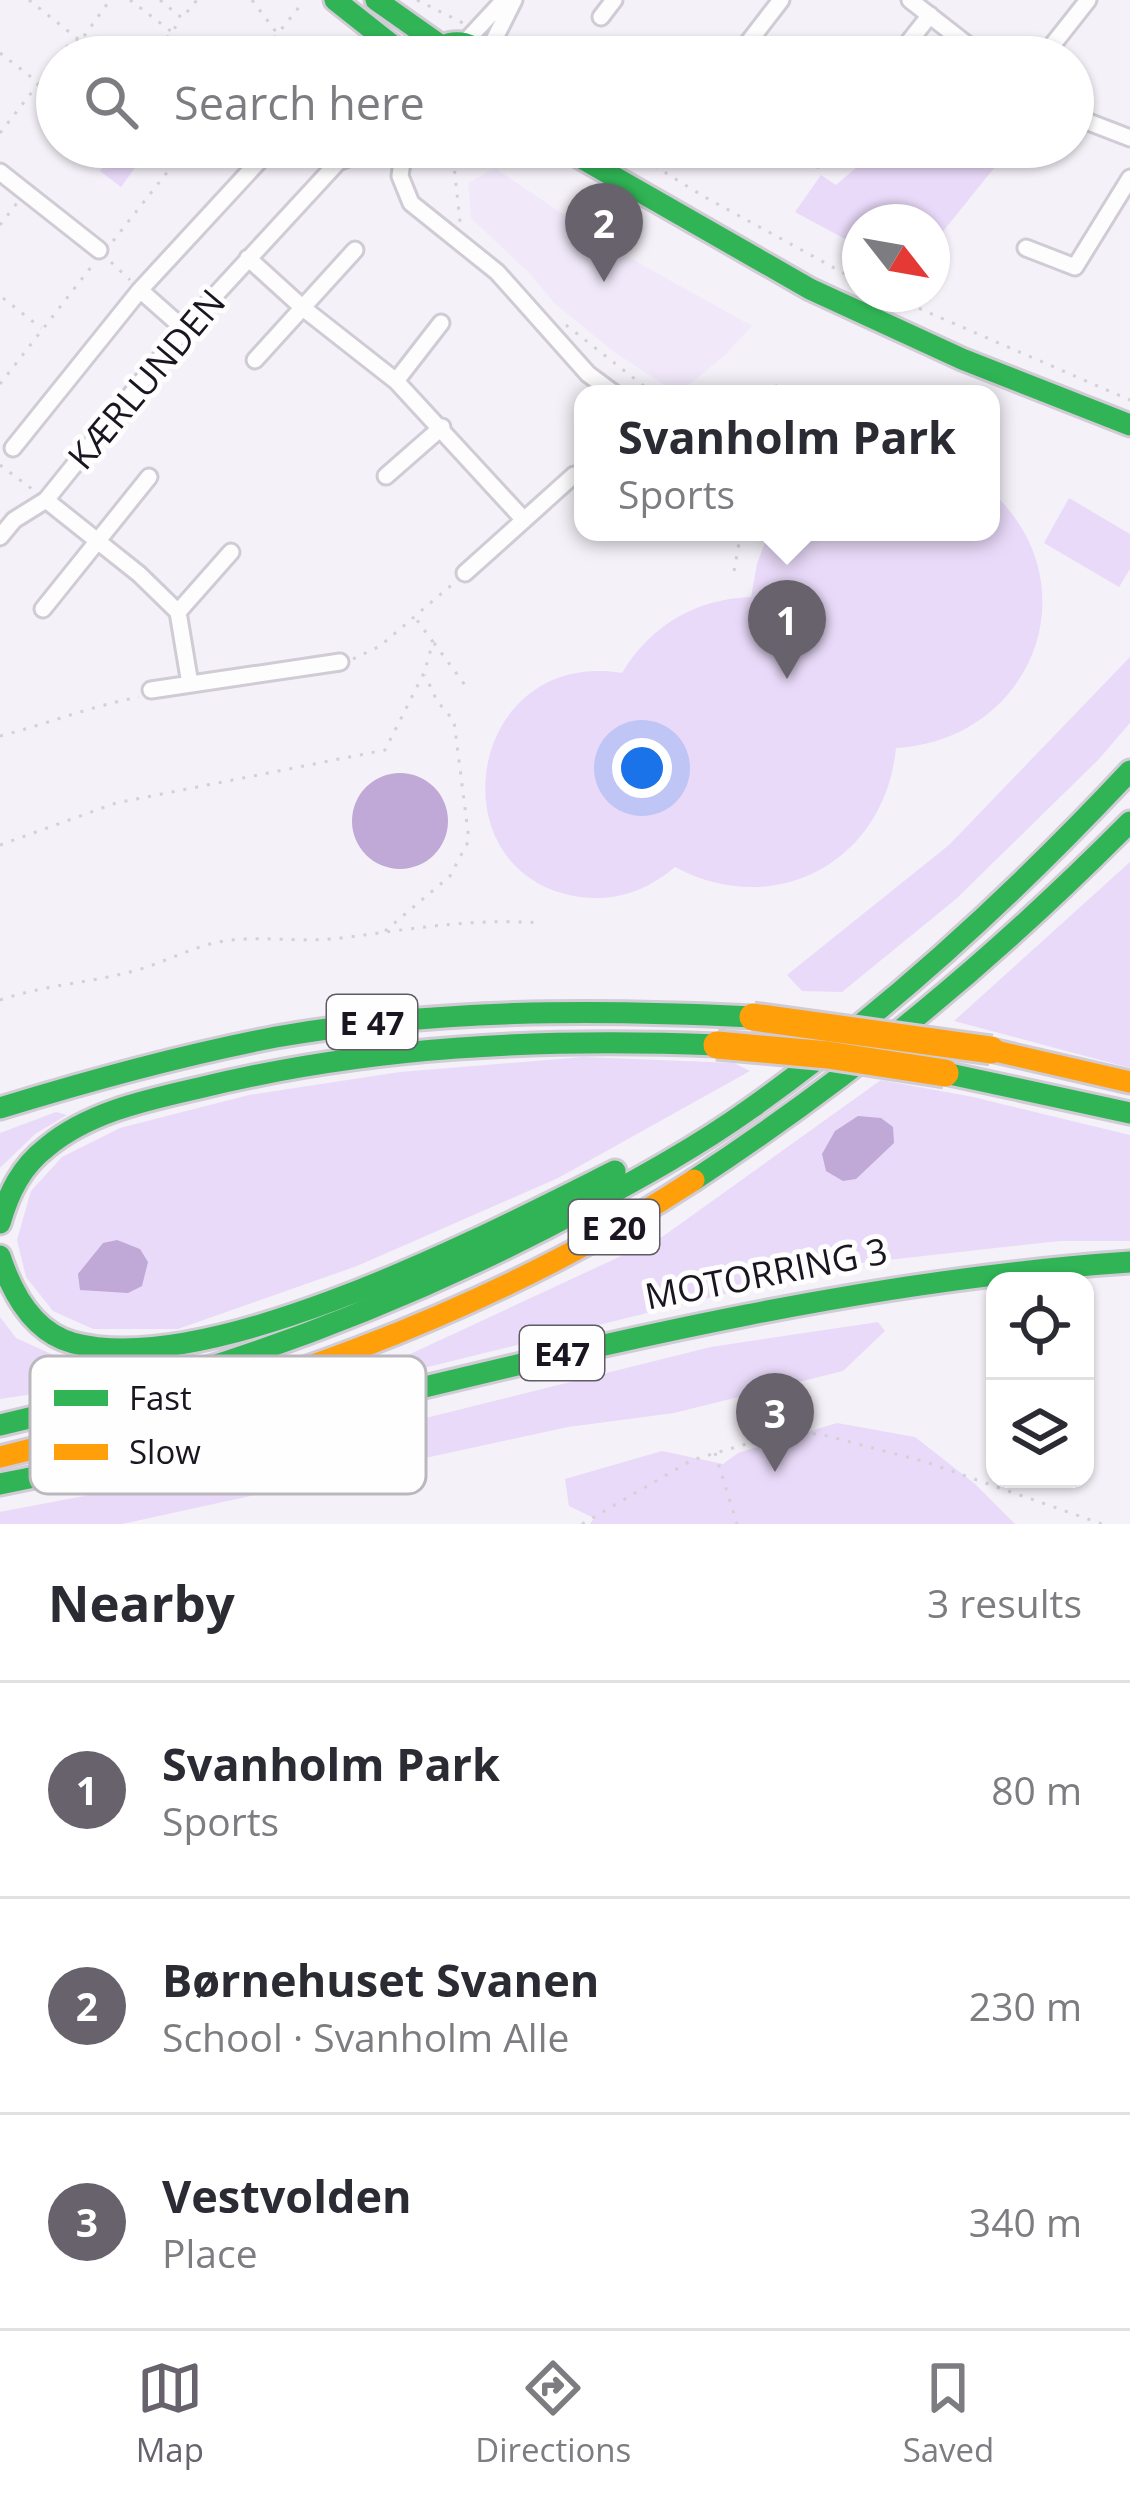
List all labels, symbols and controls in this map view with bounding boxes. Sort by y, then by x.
search box [36,36,1094,168]
icon: search [78,69,144,135]
text: Search here [174,72,425,133]
pin: 2 [565,183,643,282]
north arrow [842,204,950,312]
street label: KÆRLUNDEN [56,279,236,479]
popup [574,385,1000,541]
text: Svanholm Park [618,406,956,467]
text: Sports [618,467,735,520]
pin: 1 [748,580,826,679]
your location [612,738,672,798]
road number: E 47 [327,995,417,1049]
road number: E 20 [569,1200,659,1254]
street label: MOTORRING 3 [641,1225,891,1321]
map controls [986,1272,1094,1488]
button: locate [986,1272,1094,1380]
road number: E47 [520,1326,604,1380]
legend [30,1356,426,1494]
pin: 3 [736,1373,814,1472]
text: Fast [129,1375,192,1420]
button: layers [986,1380,1094,1488]
text: Slow [129,1429,201,1474]
text: Nearby [48,1567,235,1637]
text: 3 results [927,1576,1082,1629]
text: Svanholm Park [162,1733,500,1794]
text: 1 [76,1763,98,1816]
text: 80 m [991,1763,1082,1816]
text: Sports [162,1794,279,1847]
text: Børnehuset Svanen [162,1949,599,2010]
text: 2 [76,1979,98,2032]
text: 230 m [969,1979,1082,2032]
text: School · Svanholm Alle [162,2010,569,2063]
text: Vestvolden [162,2165,412,2226]
text: 3 [76,2195,98,2248]
text: 340 m [969,2195,1082,2248]
text: Place [162,2226,258,2279]
tab: Map [136,2355,204,2472]
tab: Directions [475,2355,631,2472]
tab: Saved [903,2355,994,2472]

